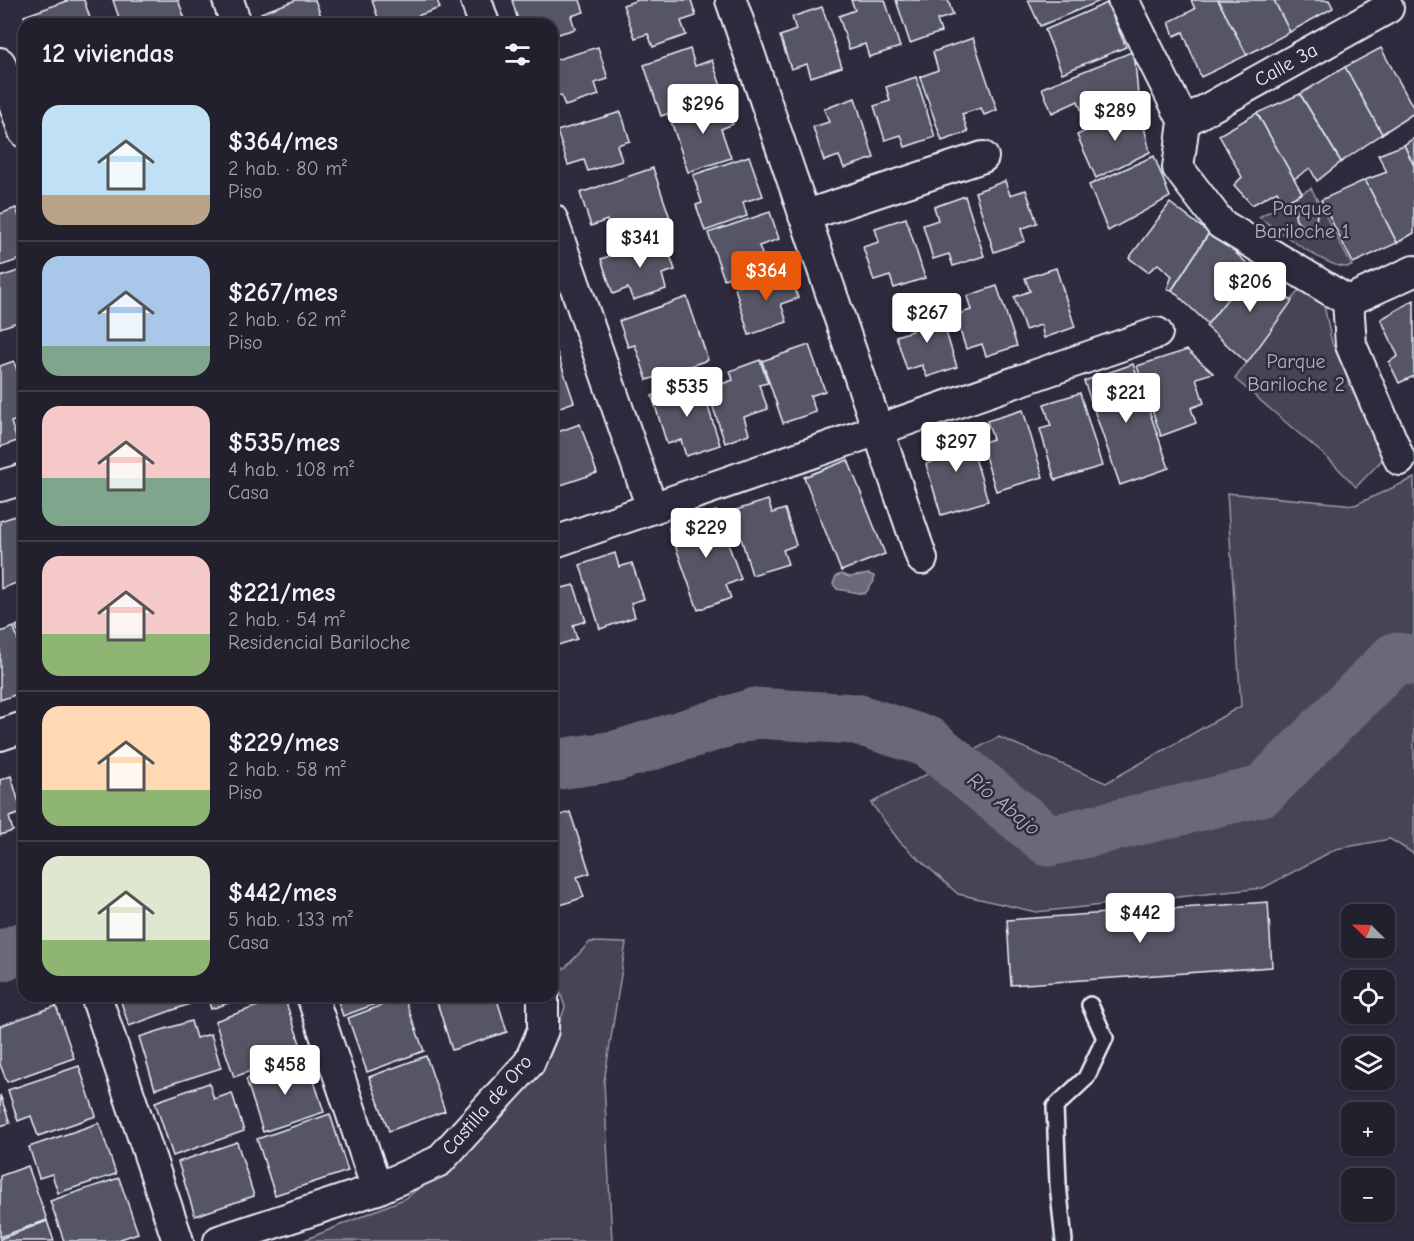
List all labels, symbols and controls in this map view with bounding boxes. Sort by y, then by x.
icon: filters [501,38,534,71]
street label: Calle 3a [1250,38,1322,92]
text: 12 viviendas [42,39,174,69]
pin: $296 [667,84,739,135]
pin: $289 [1079,91,1151,142]
text: $296 [682,92,724,115]
text: $289 [1094,99,1136,122]
text: $364/mes [228,127,338,157]
icon: home [90,129,162,201]
text: 2 hab. · 80 m² [228,157,347,180]
text: Piso [228,180,263,203]
park label: Parque Bariloche 1 [1254,197,1350,243]
pin: $341 [604,218,676,269]
text: $341 [620,226,660,249]
pin: $364 [730,251,802,302]
text: $364 [745,259,787,282]
pin: $206 [1214,262,1286,313]
text: $206 [1228,270,1272,293]
text: $267/mes [228,278,338,308]
icon: home [90,280,162,352]
pin: $267 [891,293,963,344]
text: $267 [906,301,948,324]
text: 2 hab. · 62 m² [228,308,346,331]
text: Piso [228,331,263,354]
park label: Parque Bariloche 2 [1247,350,1345,396]
pin: $535 [651,367,723,418]
pin: $221 [1090,373,1162,424]
text: $535 [665,375,709,398]
text: $221 [1106,381,1146,404]
pin: $297 [920,422,992,473]
text: $535/mes [228,428,340,458]
icon: home [90,430,162,502]
text: $297 [935,430,977,453]
text: 4 hab. · 108 m² [228,458,354,481]
text: Casa [228,481,269,504]
pin: $229 [670,508,742,559]
text: $229 [685,516,727,539]
text: $221/mes [228,578,336,608]
icon: home [90,580,162,652]
text: 2 hab. · 54 m² [228,608,345,631]
text: Residencial Bariloche [228,631,410,654]
text: $229/mes [228,728,339,758]
icon: home [90,730,162,802]
text: 2 hab. · 58 m² [228,758,346,781]
water label: Río Abajo [963,768,1045,840]
text: Piso [228,781,263,804]
text: $442/mes [228,878,337,908]
icon: home [90,880,162,952]
pin: $442 [1104,893,1176,944]
text: $442 [1120,901,1160,924]
north arrow [1341,904,1395,958]
map controls [1341,904,1395,1222]
text: 5 hab. · 133 m² [228,908,353,931]
text: Casa [228,931,269,954]
button: locate [1341,970,1395,1024]
button: layers [1341,1036,1395,1090]
pin: $458 [249,1045,321,1096]
street label: Castilla de Oro [437,1050,537,1160]
text: $458 [264,1053,306,1076]
button: + [1341,1102,1395,1156]
button: − [1341,1168,1395,1222]

